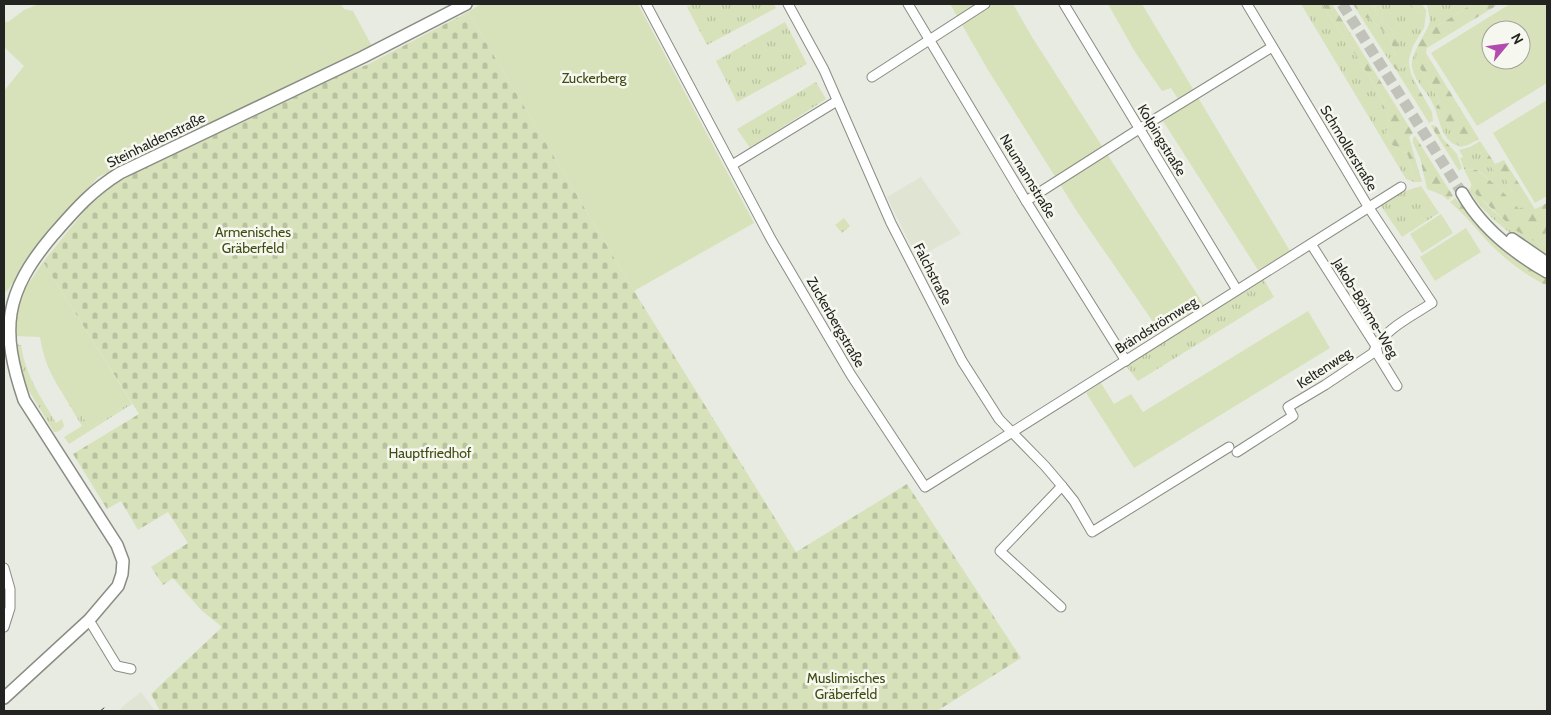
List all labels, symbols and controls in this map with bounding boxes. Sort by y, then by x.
north arrow [1481,20,1531,70]
text: N [1507,30,1528,47]
park label: Zuckerberg [562,69,627,87]
street label: Kolpingstraße [1133,101,1191,179]
street label: Schmollerstraße [1316,102,1382,194]
street label: Steinhaldenstraße [104,108,208,172]
street label: Naumannstraße [996,131,1060,221]
park label: Armenisches Gräberfeld [215,223,291,257]
street label: Falchstraße [910,240,956,308]
street label: Jakob-Böhme-Weg [1329,254,1403,362]
street label: Zuckerbergstraße [803,274,869,370]
street label: Brändströmweg [1111,292,1201,357]
street label: Keltenweg [1293,343,1356,392]
park label: Hauptfriedhof [388,444,472,462]
park label: Muslimisches Gräberfeld [807,669,885,703]

